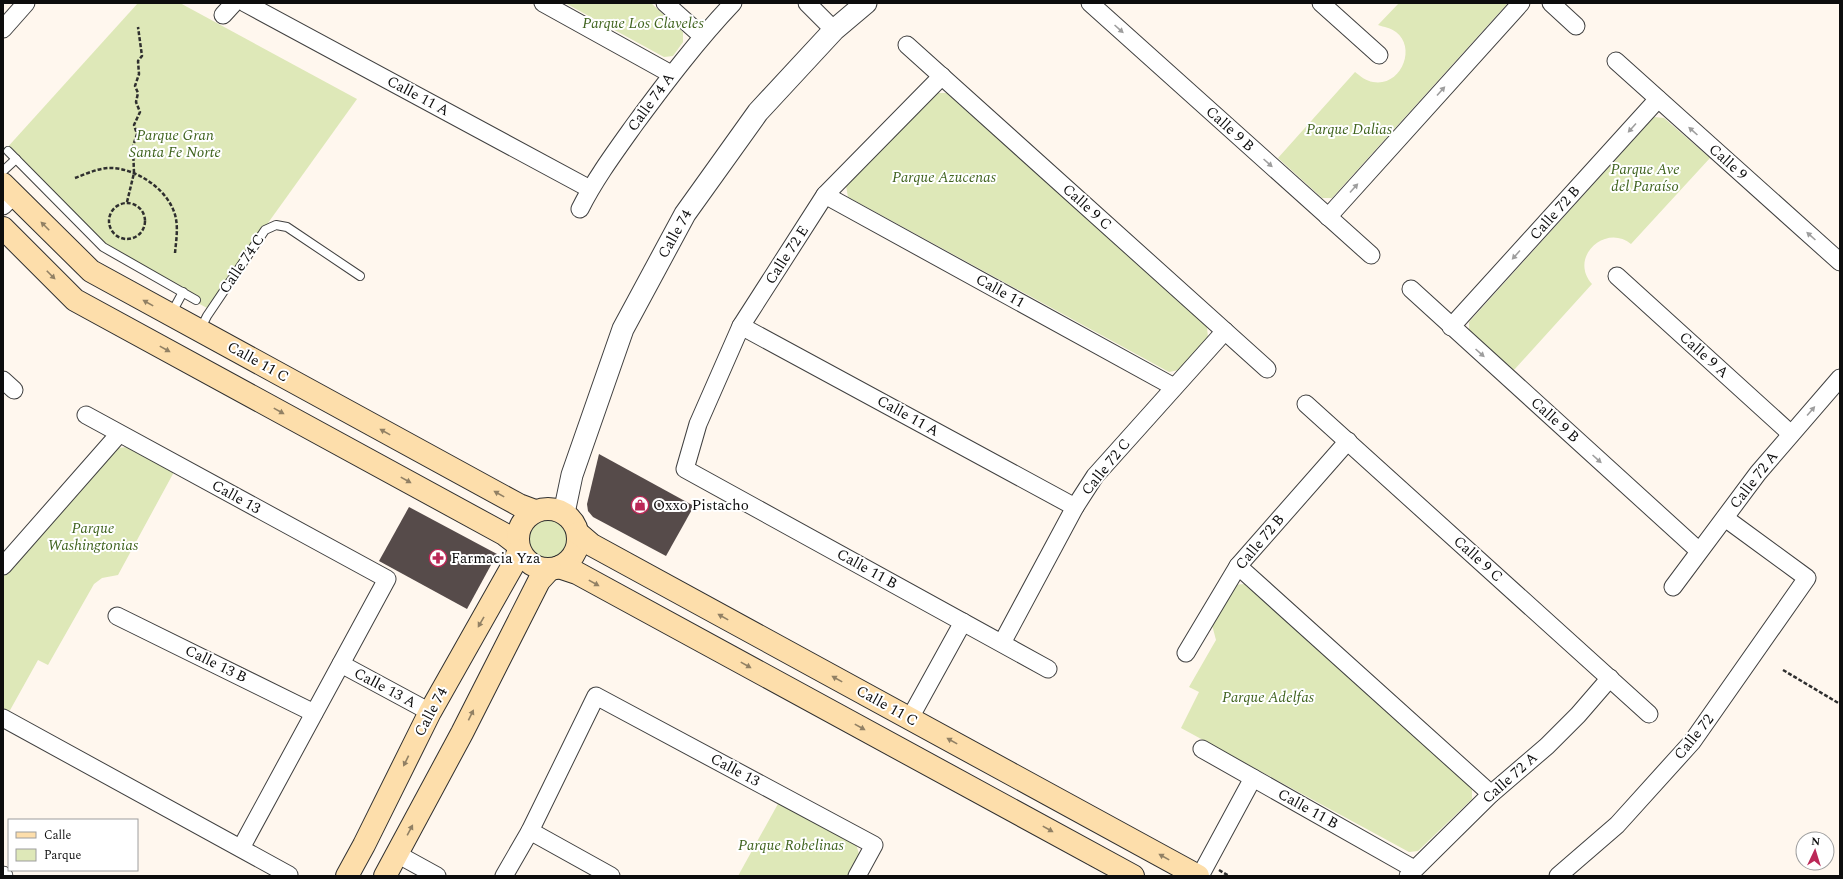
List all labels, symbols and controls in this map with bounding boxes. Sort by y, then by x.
park label: Parque Los Claveles [582,12,704,35]
one-way arrow [1114,24,1124,34]
street label: Calle 74 A [622,68,680,136]
street label: Calle 11 A [383,70,453,122]
one-way arrow [1437,86,1446,96]
street label: Calle 9 B [1200,101,1260,157]
park label: Parque Dalias [1306,118,1393,141]
one-way arrow [1627,123,1637,133]
park label: Parque Gran Santa Fe Norte [129,124,221,164]
one-way arrow [1688,126,1699,135]
street label: Calle 9 [1703,138,1753,186]
one-way arrow [1263,158,1273,167]
park label: Parque Ave del Paraíso [1610,158,1680,198]
park label: Parque Azucenas [892,166,997,189]
street label: Calle 9 C [1057,178,1117,236]
street label: Calle 72 B [1524,180,1586,245]
one-way arrow [1350,183,1359,193]
street label: Calle 74 [652,205,698,263]
one-way arrow [40,221,50,231]
street label: Calle 72 E [759,221,815,289]
street label: Calle 74 C [214,230,270,298]
one-way arrow [1806,232,1816,241]
one-way arrow [1511,250,1521,260]
street label: Calle 11 [971,268,1029,314]
one-way arrow [46,270,56,280]
one-way arrow [143,299,154,306]
street label: Calle 9 A [1674,326,1734,384]
street label: Calle 11 C [223,336,293,388]
one-way arrow [159,345,171,352]
one-way arrow [1475,348,1485,357]
street label: Calle 11 A [873,389,943,443]
street label: Calle 9 B [1525,392,1585,448]
one-way arrow [1806,406,1815,417]
one-way arrow [273,408,285,414]
one-way arrow [379,429,391,435]
street label: Calle 72 C [1076,433,1136,501]
street label: Calle 72 A [1724,446,1784,514]
one-way arrow [1592,454,1602,464]
street label: Calle 13 [207,474,265,520]
one-way arrow [400,477,412,484]
one-way arrow [494,491,505,498]
place label: Oxxo Pistacho [653,494,749,517]
shop icon: Oxxo Pistacho [630,495,650,515]
street label: Calle 72 B [1230,509,1290,575]
park label: Parque Washingtonias [48,517,139,557]
street label: Calle 9 C [1448,530,1508,588]
street label: Calle 11 B [832,543,902,595]
place label: Farmacia Yza [451,547,541,570]
pharmacy icon: Farmacia Yza [428,548,448,568]
one-way arrow [589,580,600,586]
one-way arrow [718,613,729,620]
one-way arrow [478,616,485,628]
street label: Calle 13 B [181,639,251,689]
street label: Calle 13 A [350,662,420,714]
one-way arrow [740,662,751,669]
one-way arrow [832,676,843,682]
street label: Calle 11 C [852,680,922,732]
street label: Calle 74 [408,683,454,741]
park label: Parque Adelfas [1222,686,1315,709]
one-way arrow [468,709,474,720]
street label: Calle 72 [1668,709,1720,765]
one-way arrow [854,724,866,731]
one-way arrow [946,738,957,745]
street label: Calle 13 [706,747,764,793]
street label: Calle 72 A [1477,747,1543,809]
one-way arrow [403,755,409,766]
street label: Calle 11 B [1273,783,1343,835]
legend [8,819,138,871]
one-way arrow [407,824,414,835]
text: Calle [44,826,72,845]
one-way arrow [1042,826,1054,833]
north arrow [1795,831,1835,871]
text: N [1811,833,1821,850]
park label: Parque Robelinas [738,834,845,857]
text: Parque [44,846,81,865]
one-way arrow [1158,854,1170,861]

